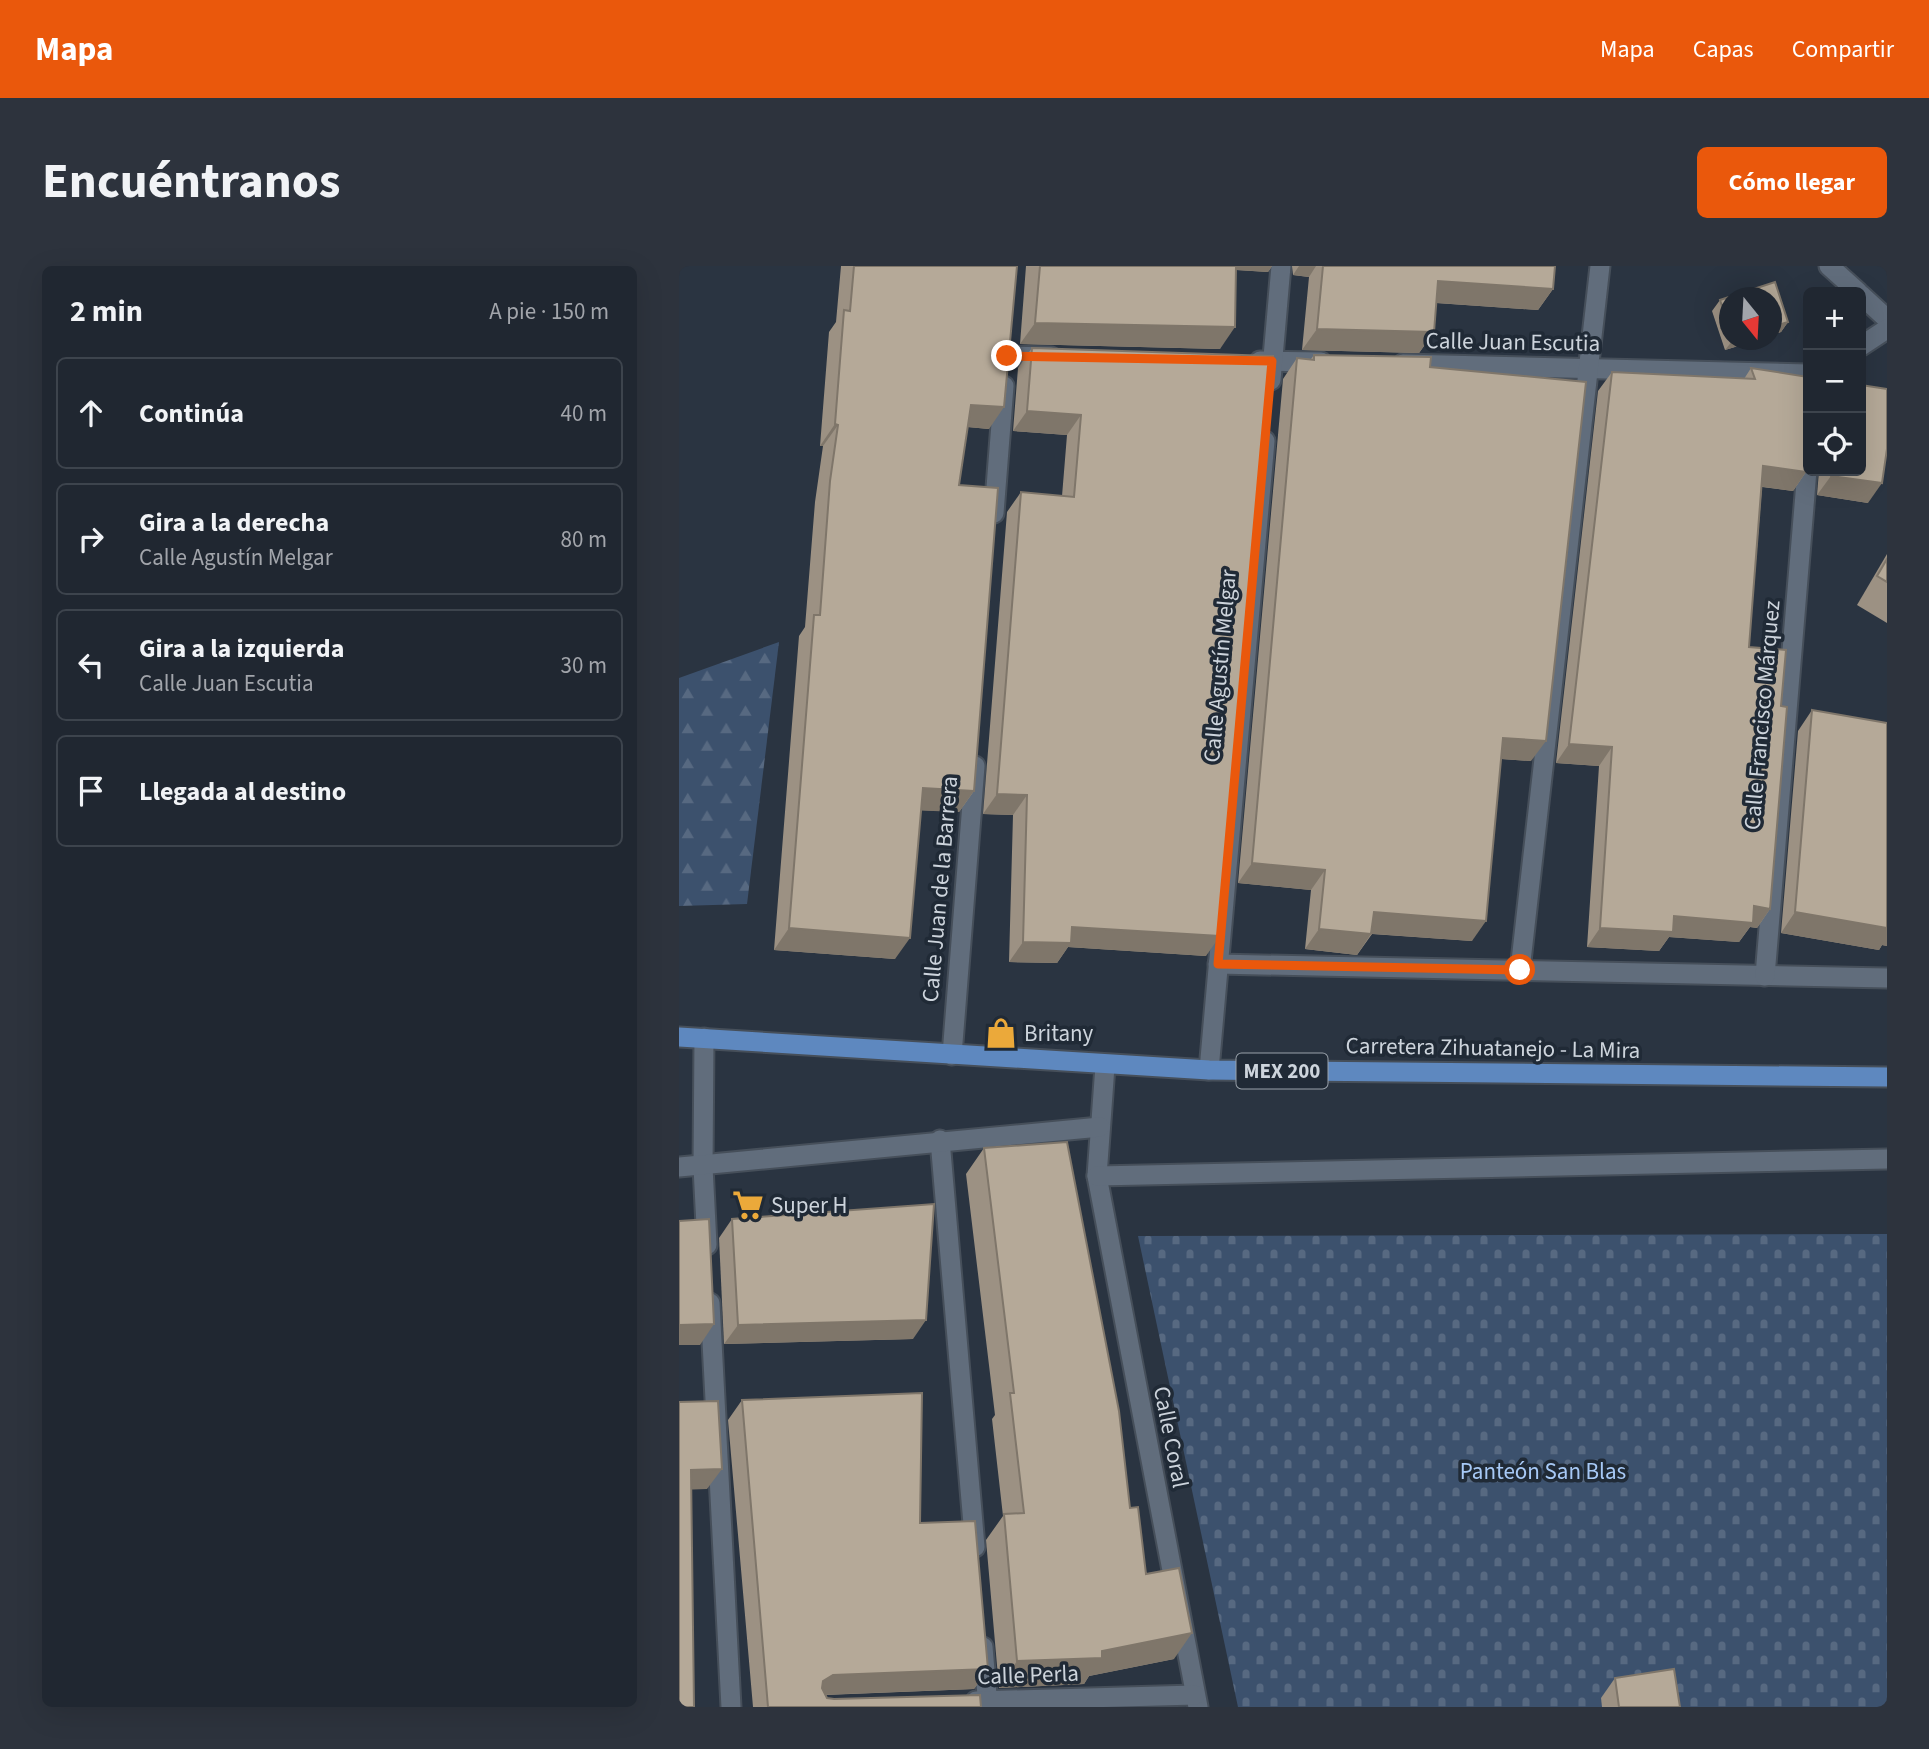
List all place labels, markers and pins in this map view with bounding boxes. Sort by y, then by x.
shop icon: Britany [984,1016,1018,1050]
place label: Britany [1024,1017,1094,1050]
supermarket icon: Super H [731,1188,765,1222]
place label: Super H [771,1189,848,1222]

